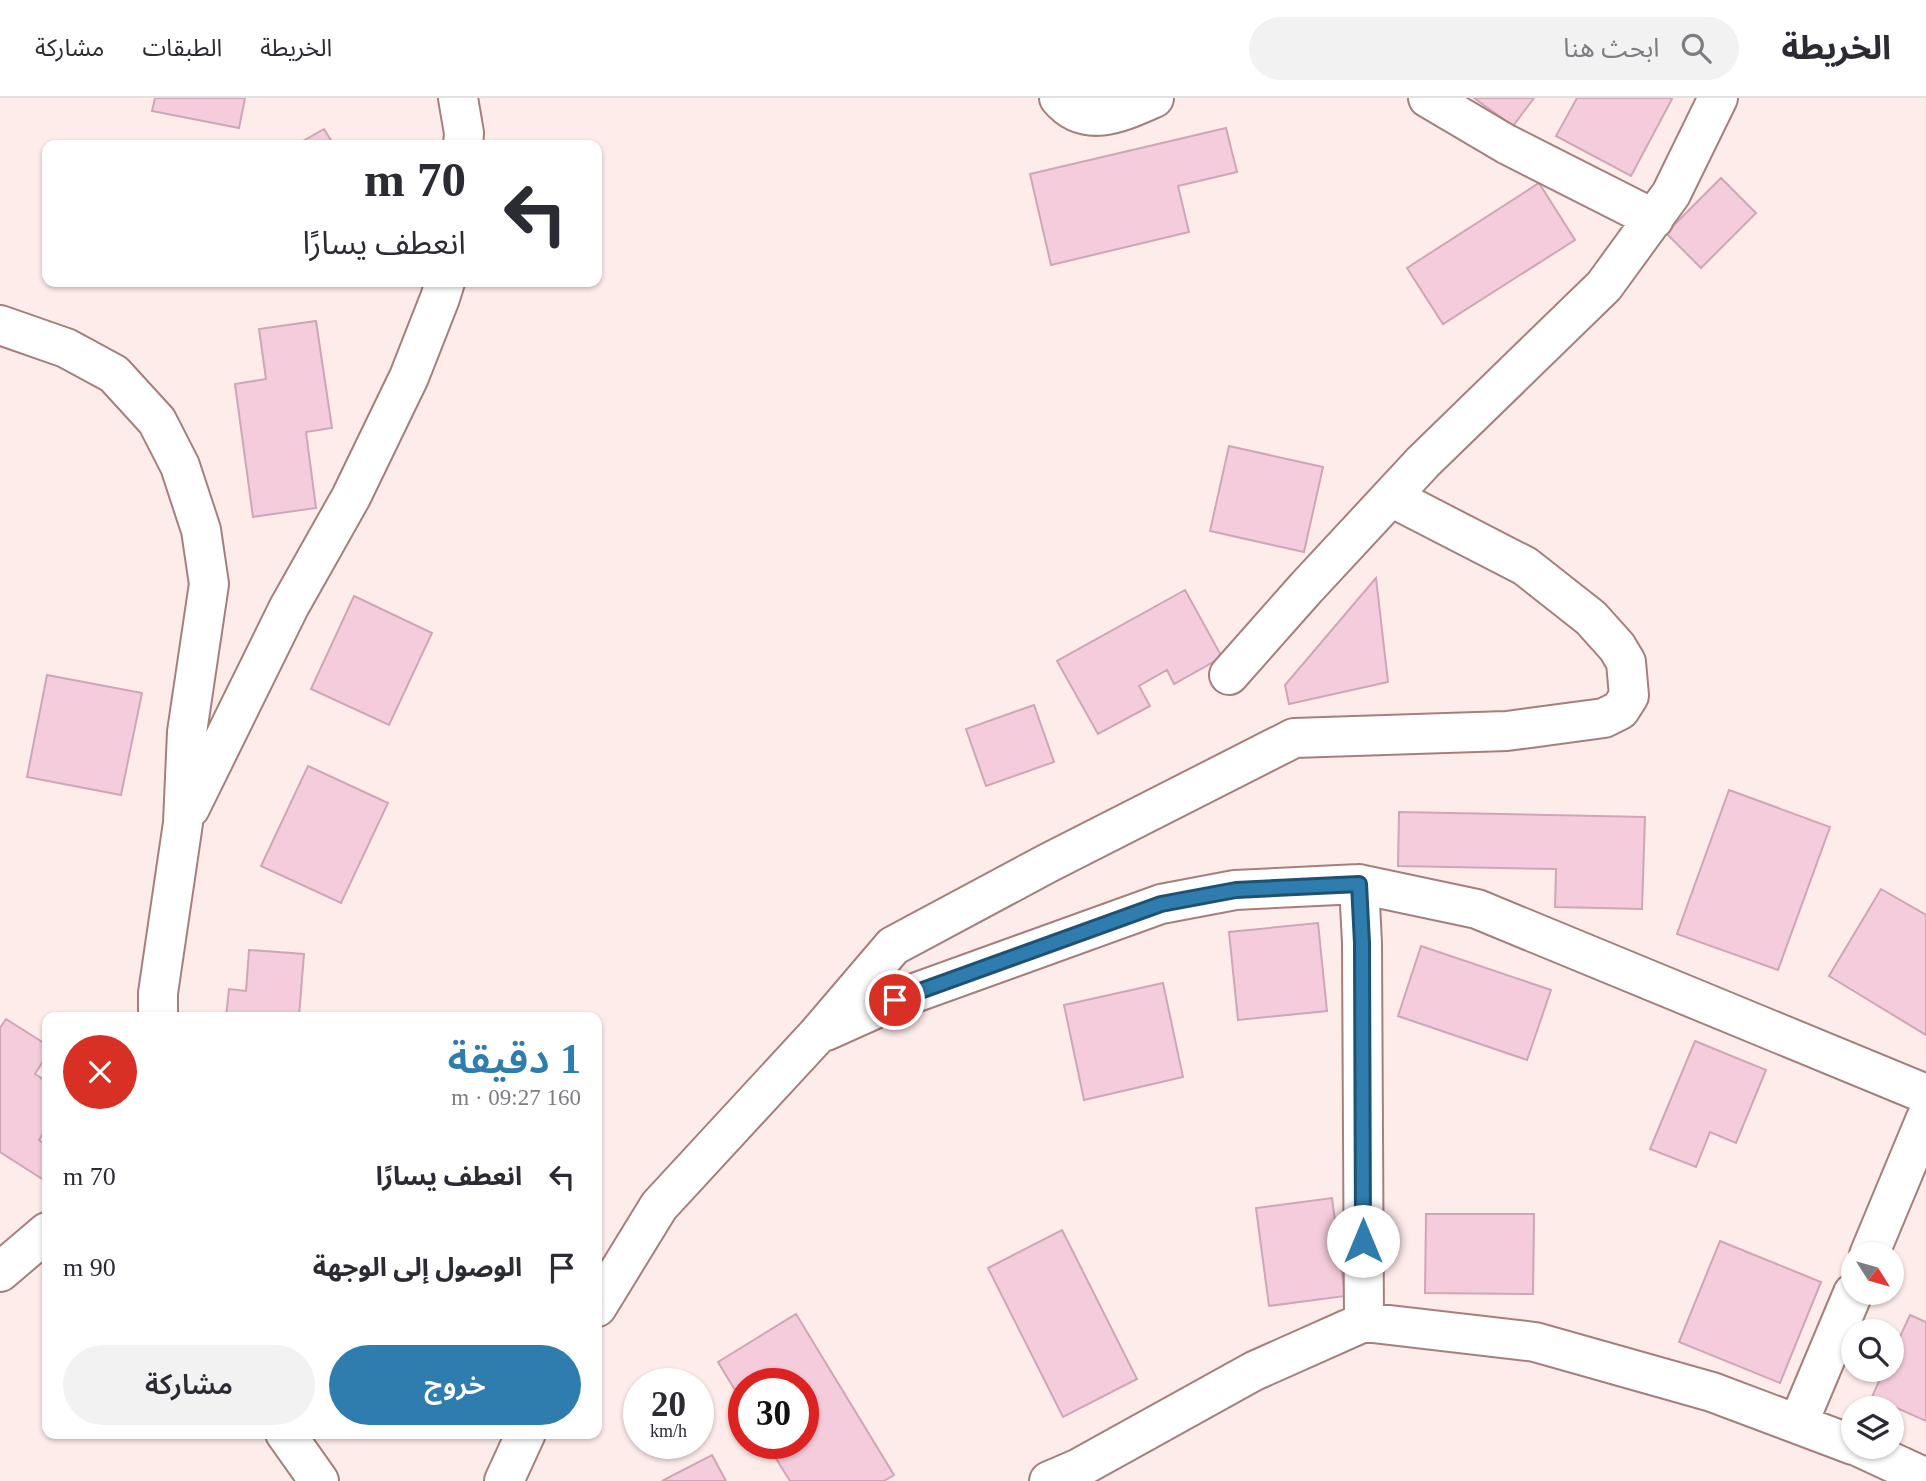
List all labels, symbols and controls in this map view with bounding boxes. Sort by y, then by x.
search box [1249,17,1739,80]
icon: search [1677,29,1715,67]
text: الخريطة [1781,30,1891,66]
text: ابحث هنا [1563,34,1659,63]
text: مشاركة [35,35,104,61]
text: الطبقات [142,35,222,61]
text: الخريطة [260,35,332,61]
text: 70 m [364,152,466,207]
icon: left [490,168,581,259]
text: انعطف يسارًا [303,225,466,261]
pin [865,970,925,1030]
icon: arrive [876,981,914,1019]
button: close [63,1035,137,1109]
text: 1 دقيقة [448,1036,581,1082]
text: 160 m · 09:27 [451,1085,581,1110]
icon: left [543,1158,581,1196]
text: 70 m [63,1162,116,1191]
text: انعطف يسارًا [376,1162,522,1191]
position arrow [1326,1204,1400,1278]
north arrow [1841,1242,1904,1306]
map controls [1841,1242,1904,1459]
icon: arrive [543,1249,581,1287]
text: 90 m [63,1253,116,1282]
text: الوصول إلى الوجهة [313,1253,522,1282]
button: search [1841,1319,1904,1382]
button: مشاركة [63,1345,315,1425]
button: خروج [329,1345,581,1425]
speed limit sign: 30 [728,1368,819,1459]
text: 20 [651,1385,686,1424]
button: layers [1841,1396,1904,1459]
text: km/h [650,1421,687,1441]

